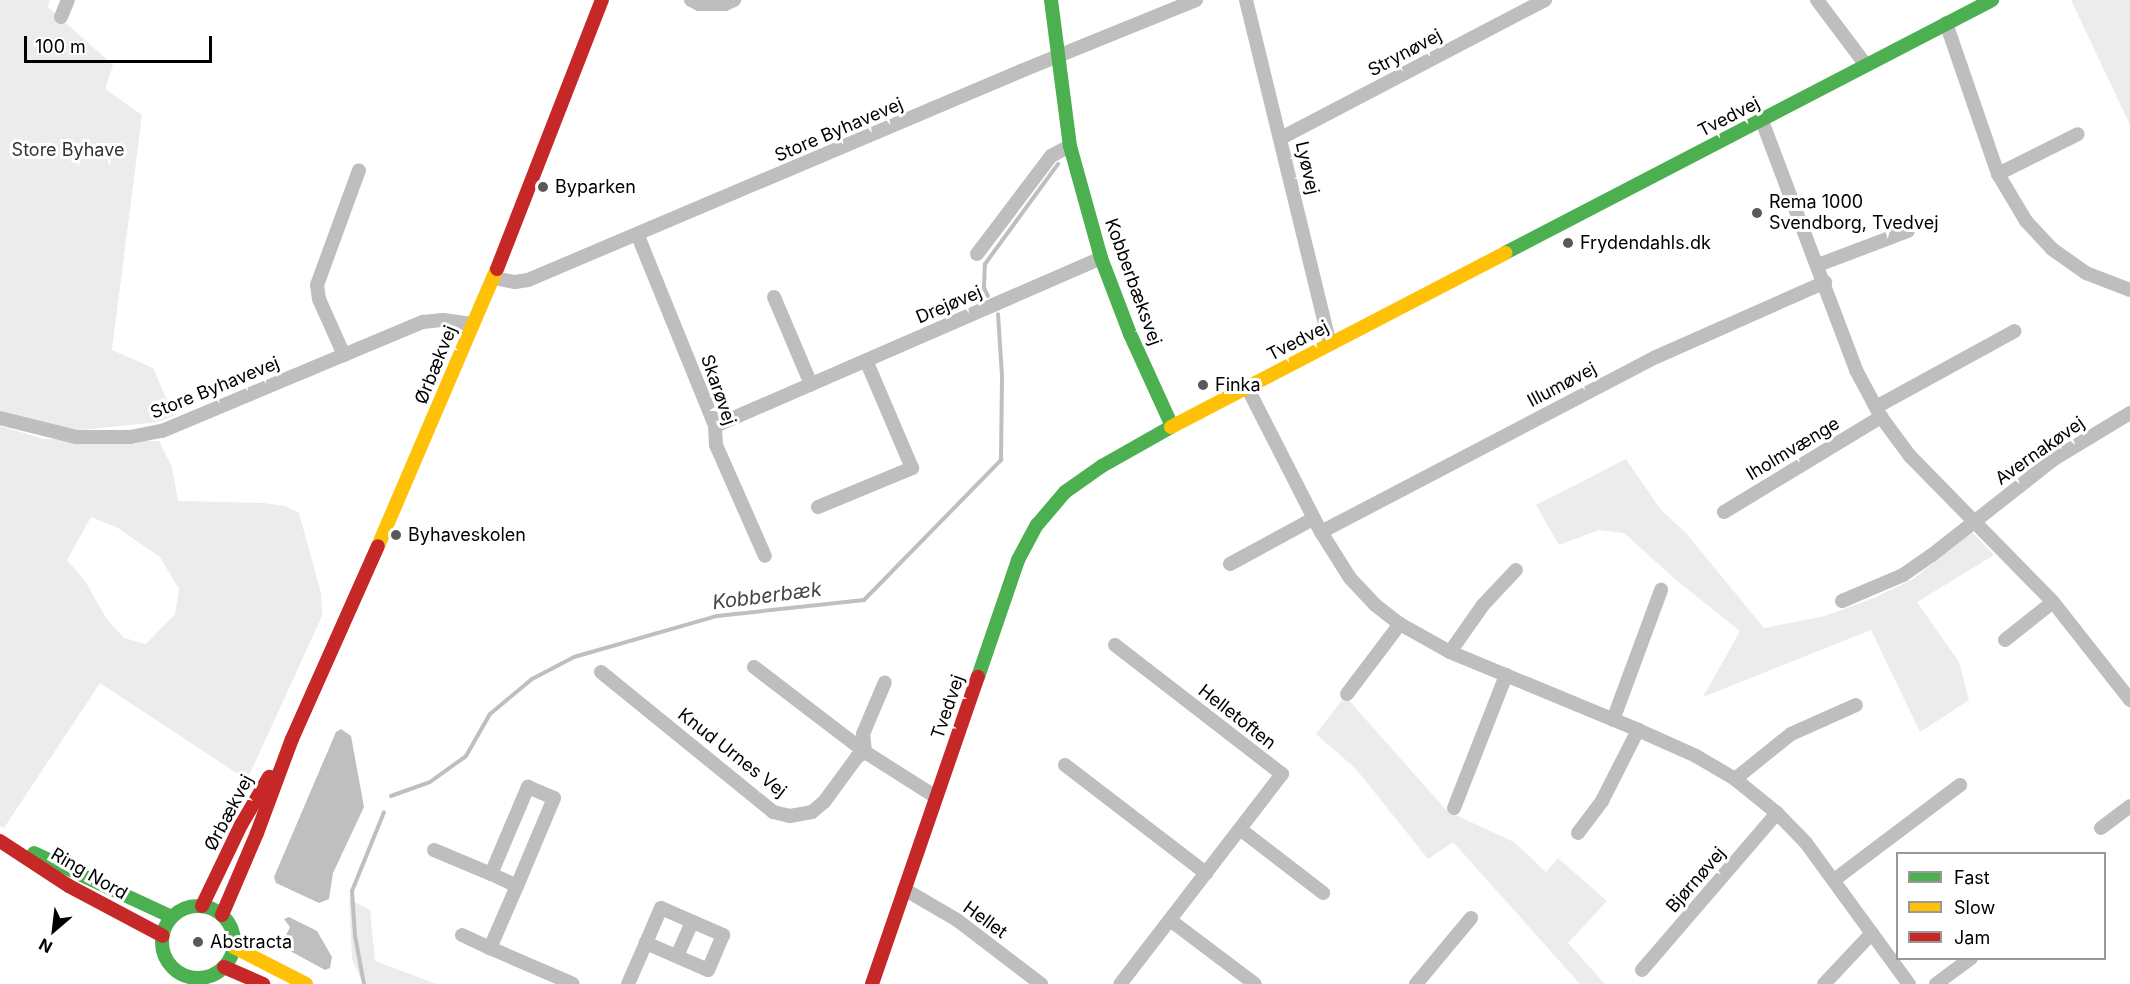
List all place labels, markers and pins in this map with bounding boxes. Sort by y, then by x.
place label: Byparken [555,176,636,198]
marker: Byparken [536,180,550,194]
place label: Rema 1000 Svendborg, Tvedvej [1769,192,1939,234]
marker: Rema 1000 Svendborg, Tvedvej [1750,206,1764,220]
place label: Frydendahls.dk [1580,232,1711,254]
marker: Frydendahls.dk [1561,236,1575,250]
place label: Finka [1215,374,1261,396]
marker: Finka [1196,378,1210,392]
place label: Byhaveskolen [408,524,526,546]
marker: Byhaveskolen [389,528,403,542]
place label: Abstracta [210,931,292,953]
marker: Abstracta [191,935,205,949]

